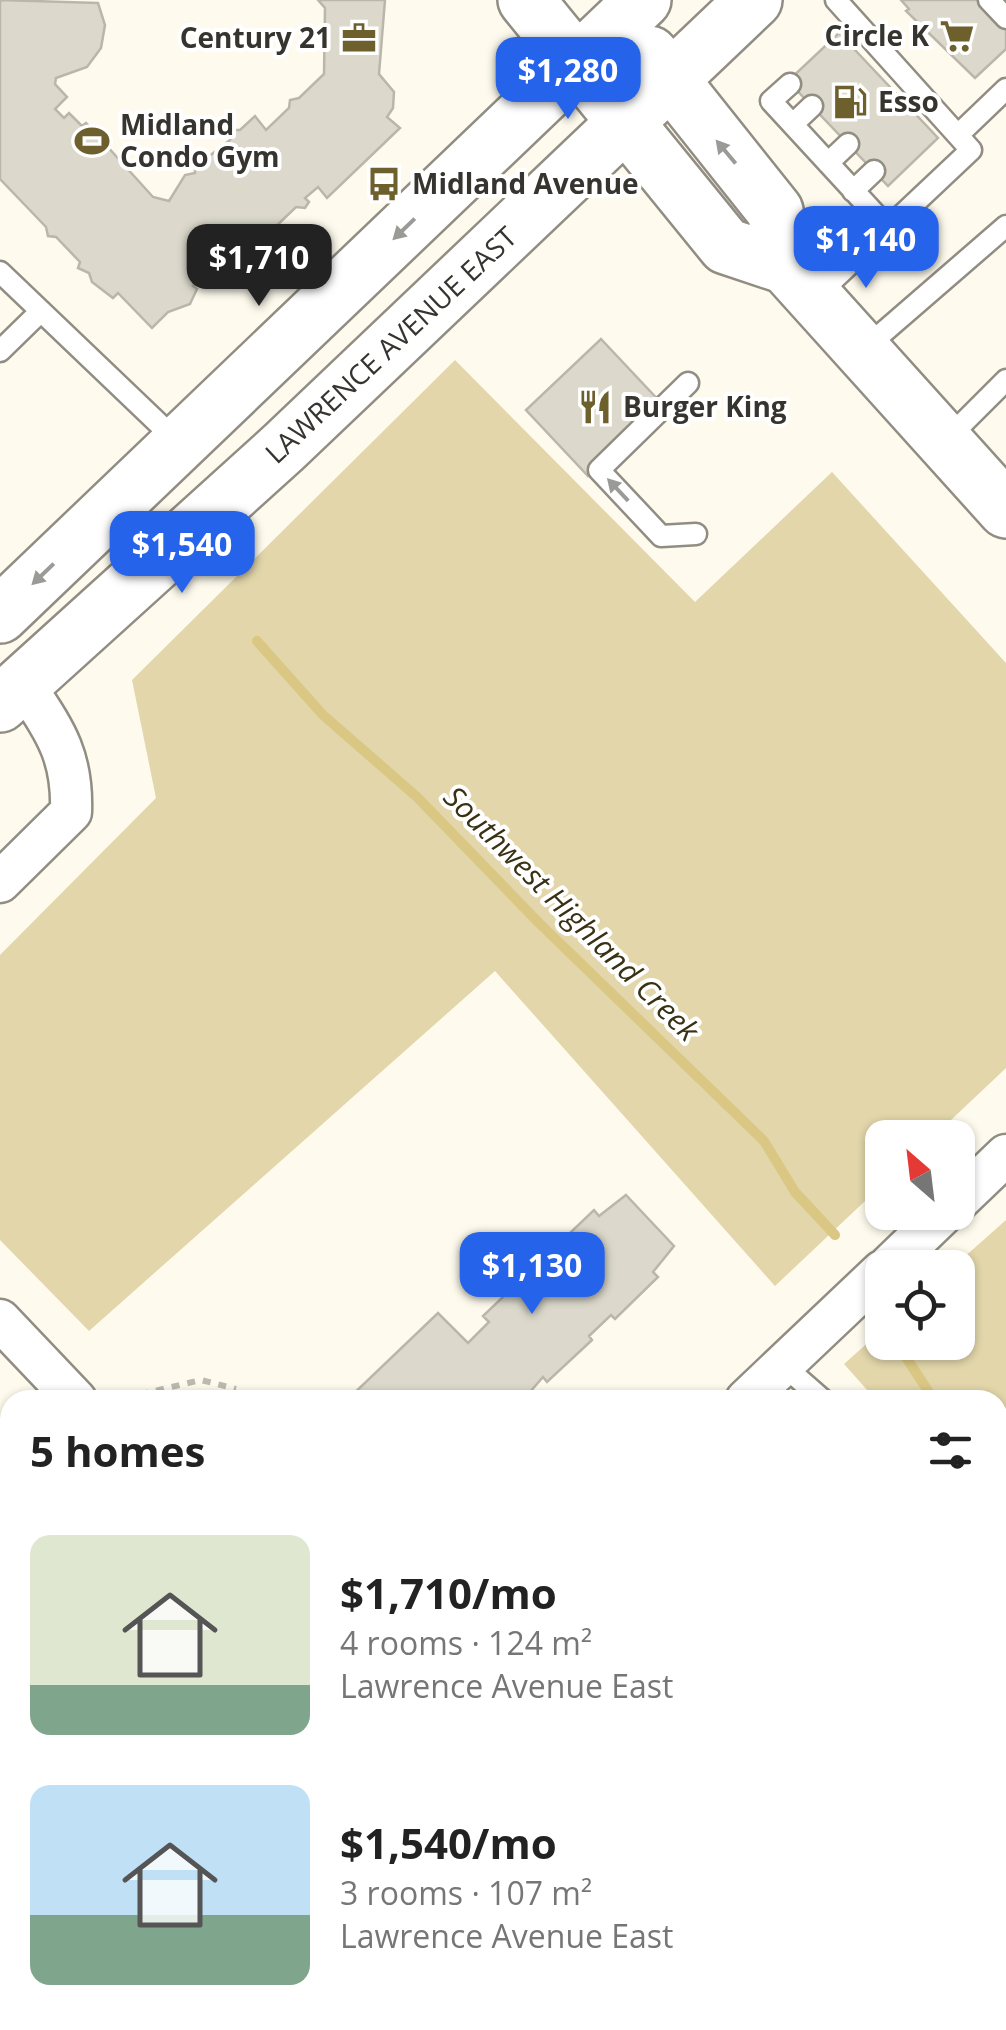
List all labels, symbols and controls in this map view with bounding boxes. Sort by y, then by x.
place label: Circle K [825,16,929,54]
supermarket icon: Circle K [938,17,976,55]
place label: Century 21 [180,18,331,56]
office icon: Century 21 [340,19,378,57]
pin: $1,280 [487,37,649,122]
text: $1,280 [518,48,618,91]
place label: Esso [878,82,939,120]
fuel station icon: Esso [831,83,869,121]
place label: Midland Condo Gym [120,105,280,175]
sports icon: Midland Condo Gym [73,122,111,160]
one-way arrow [716,140,738,165]
place label: Midland Avenue [412,164,639,202]
bus stop icon: Midland Avenue [365,165,403,203]
pin: $1,140 [785,206,947,291]
street label: LAWRENCE AVENUE EAST [256,217,525,471]
one-way arrow [393,217,417,240]
text: $1,140 [816,217,916,260]
pin: $1,710 [178,224,340,309]
text: $1,710 [209,235,309,278]
place label: Burger King [623,387,787,425]
restaurant icon: Burger King [576,388,614,426]
one-way arrow [607,479,630,503]
pin: $1,540 [101,511,263,596]
text: $1,540 [132,522,232,565]
one-way arrow [31,562,55,585]
water label: Southwest Highland Creek [435,776,710,1050]
north arrow [865,1120,975,1230]
map controls [865,1120,975,1360]
pin: $1,130 [451,1232,613,1317]
text: $1,130 [482,1243,582,1286]
button: locate [865,1250,975,1360]
text: 5 homes [30,1422,205,1479]
icon: filters [923,1423,978,1478]
text: $1,710/mo [340,1564,557,1621]
icon: home [110,1575,230,1695]
text: 4 rooms · 124 m² [340,1621,592,1664]
text: Lawrence Avenue East [340,1664,674,1707]
text: $1,540/mo [340,1814,557,1871]
icon: home [110,1825,230,1945]
text: 3 rooms · 107 m² [340,1871,592,1914]
text: Lawrence Avenue East [340,1914,674,1957]

